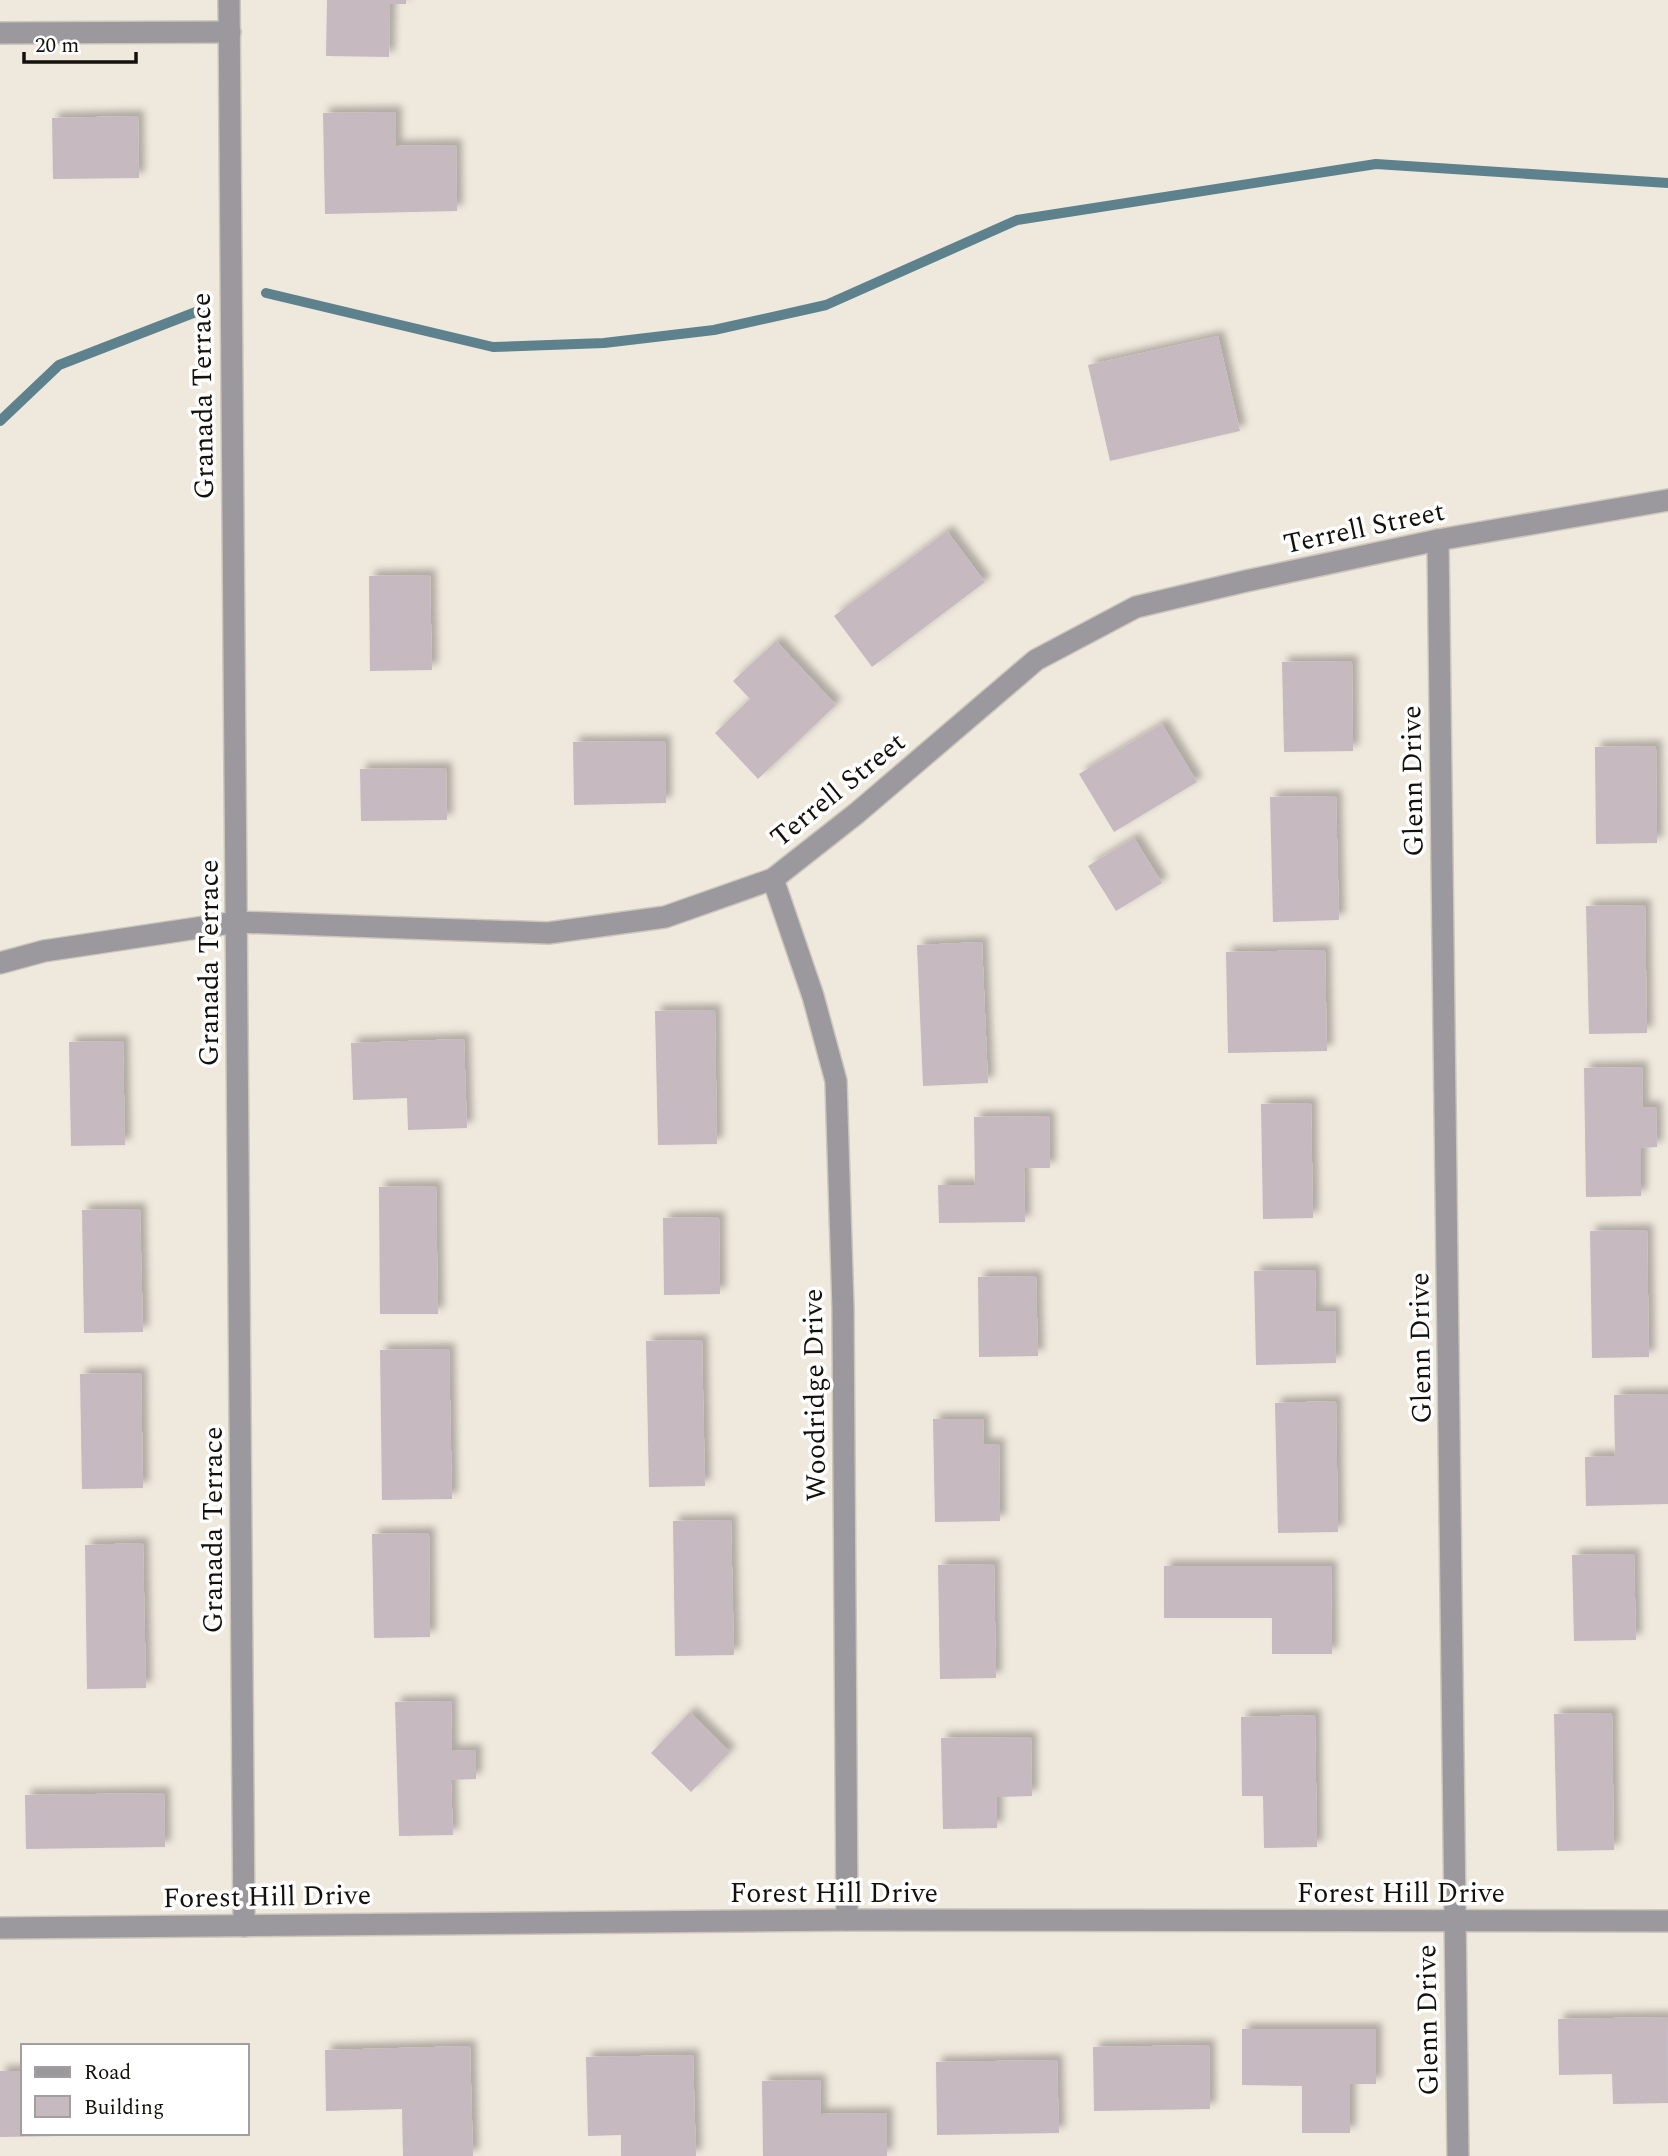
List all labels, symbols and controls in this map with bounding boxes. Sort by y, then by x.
scale bar [24,21,136,65]
text: 20 m [35,30,79,62]
street label: Granada Terrace [180,292,226,500]
street label: Terrell Street [1279,490,1449,566]
street label: Glenn Drive [1390,705,1436,857]
street label: Terrell Street [761,722,915,858]
street label: Granada Terrace [188,860,231,1066]
street label: Glenn Drive [1398,1272,1444,1424]
street label: Woodridge Drive [792,1288,838,1502]
street label: Granada Terrace [192,1427,235,1633]
street label: Forest Hill Drive [730,1872,938,1915]
street label: Forest Hill Drive [1297,1872,1505,1915]
street label: Forest Hill Drive [162,1874,372,1920]
street label: Glenn Drive [1405,1944,1451,2096]
legend [21,2044,248,2135]
text: Road [84,2057,131,2089]
text: Building [84,2092,164,2124]

